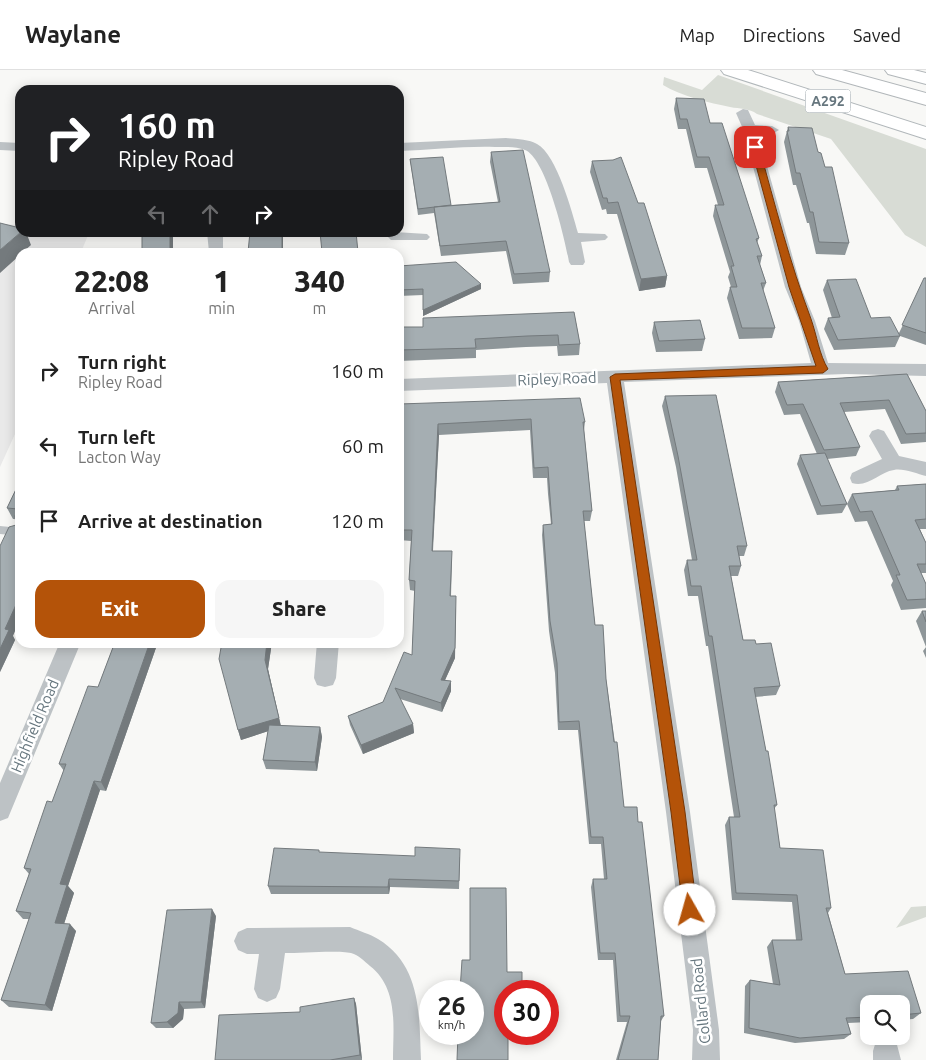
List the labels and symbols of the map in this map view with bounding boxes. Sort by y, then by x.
road number: A292 [806,90,850,112]
pin [734,126,776,168]
street label: Ripley Road [517,369,597,388]
street label: Highfield Road [7,677,62,775]
position arrow [663,883,715,935]
street label: Collard Road [688,957,713,1045]
speed limit sign: 30 [494,980,559,1045]

